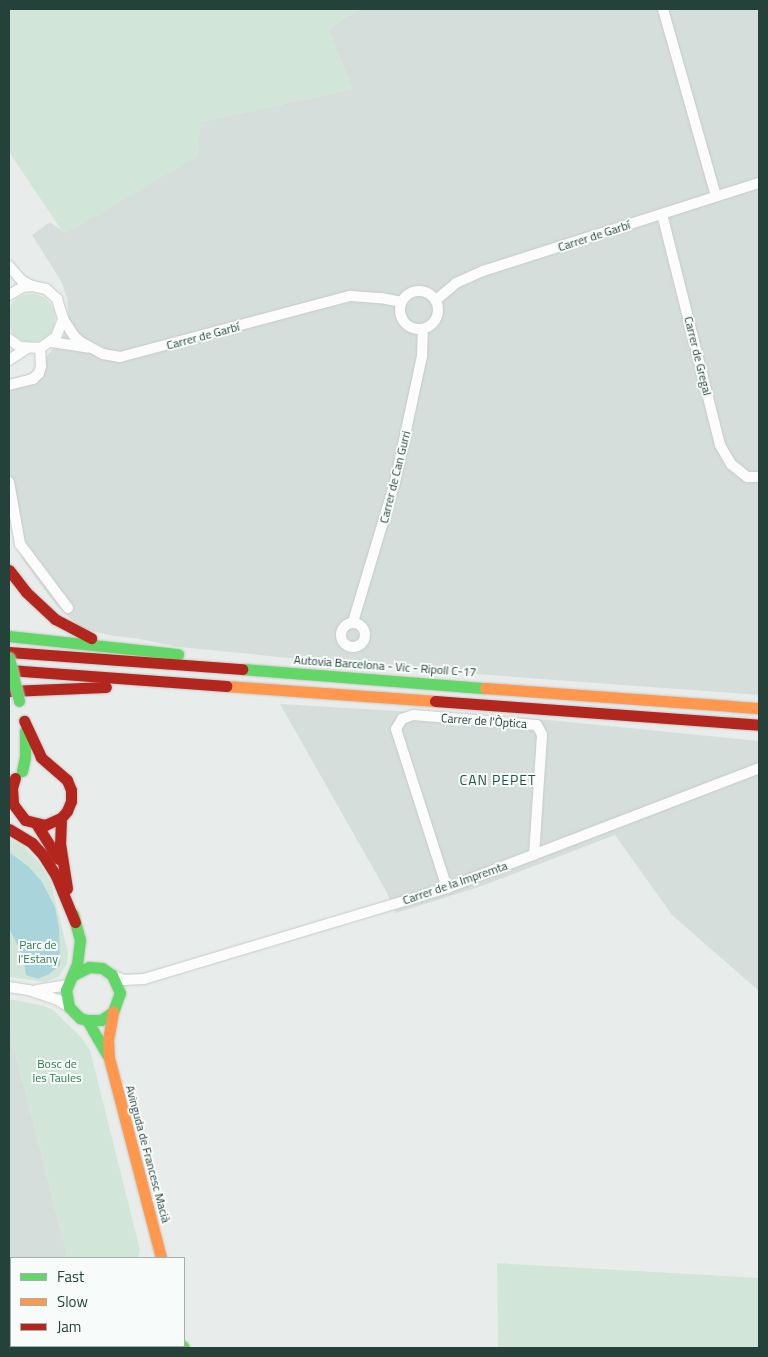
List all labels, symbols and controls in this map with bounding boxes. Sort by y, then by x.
street label: Carrer de Garbí [556,218,632,254]
street label: Carrer de Gregal [681,315,715,397]
street label: Carrer de Garbí [165,319,241,353]
street label: Carrer de Can Gurri [377,429,413,525]
street label: Autovia Barcelona - Vic - Ripoll C-17 [293,652,477,680]
street label: Carrer de l'Òptica [441,711,527,731]
district label: CAN PEPET [458,772,538,788]
street label: Carrer de la Impremta [401,858,509,908]
park label: Parc de l'Estany [18,938,58,966]
park label: Bosc de les Taules [32,1057,82,1085]
street label: Avinguda de Francesc Macià [123,1084,173,1224]
legend [10,1257,185,1347]
text: Fast [57,1265,84,1288]
text: Slow [57,1290,88,1313]
text: Jam [57,1315,81,1338]

